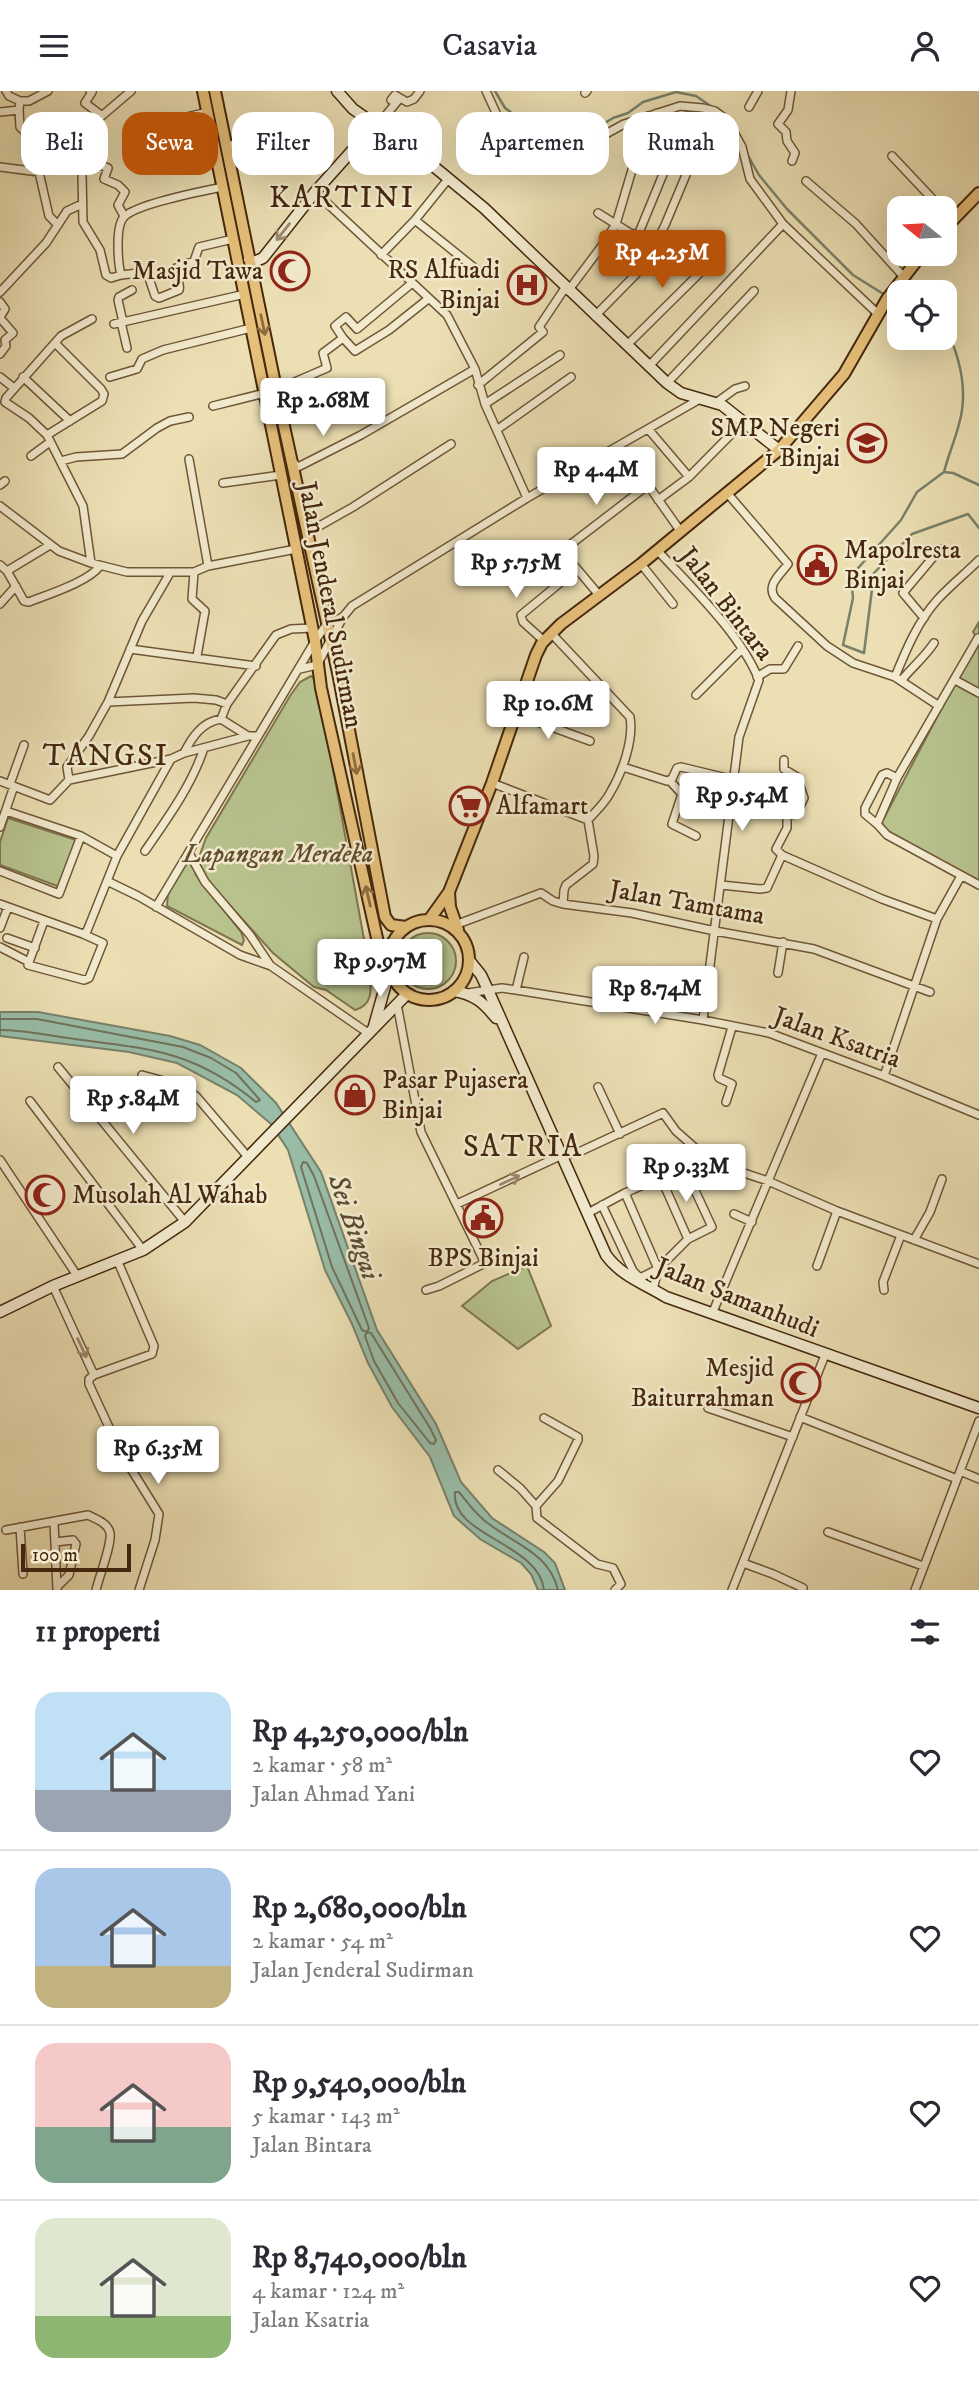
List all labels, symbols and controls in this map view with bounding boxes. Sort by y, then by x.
text: Casavia [442,26,537,66]
icon: menu [35,27,73,65]
icon: person [906,27,944,65]
chip: Beli [21,112,108,175]
chip: Sewa [122,112,218,175]
chip: Filter [232,112,334,175]
chip: Baru [348,112,442,175]
chip: Apartemen [456,112,609,175]
chip: Rumah [623,112,739,175]
district label: KARTINI [269,180,415,217]
north arrow [887,196,957,266]
map controls [887,196,957,350]
one-way arrow [276,222,291,241]
pin: Rp 4.25M [590,231,734,290]
text: Rp 4.25M [615,238,709,267]
mosque icon: Masjid Tawa [269,250,311,292]
place label: RS Alfuadi Binjai [388,254,500,317]
place label: Masjid Tawa [132,255,263,288]
hospital icon: RS Alfuadi Binjai [506,264,548,306]
button: locate [887,280,957,350]
one-way arrow [257,313,271,336]
pin: Rp 2.68M [251,379,395,438]
text: Rp 2.68M [276,386,370,415]
place label: SMP Negeri 1 Binjai [711,412,840,475]
school or university icon: SMP Negeri 1 Binjai [846,422,888,464]
pin: Rp 4.4M [531,447,661,507]
text: Rp 4.4M [553,455,639,484]
street label: Jalan Jenderal Sudirman [290,477,370,732]
place label: Mapolresta Binjai [844,534,961,597]
street label: Jalan Bintara [670,539,781,668]
pin: Rp 5.75M [444,540,588,600]
public building icon: Mapolresta Binjai [796,544,838,586]
text: Rp 5.75M [470,548,562,577]
pin: Rp 10.6M [476,681,620,741]
text: Rp 10.6M [503,689,593,718]
district label: TANGSI [43,738,169,775]
one-way arrow [349,752,363,775]
pin: Rp 9.54M [670,773,814,833]
text: Rp 9.54M [696,781,788,810]
supermarket icon: Alfamart [448,785,490,827]
place label: Alfamart [496,790,588,823]
park label: Lapangan Merdeka [181,838,373,871]
street label: Jalan Tamtama [605,873,767,933]
one-way arrow [360,885,374,908]
pin: Rp 9.97M [308,939,452,999]
text: Rp 9.97M [333,947,427,976]
pin: Rp 8.74M [583,967,727,1026]
text: Rp 8.74M [608,974,702,1003]
street label: Jalan Ksatria [767,999,905,1076]
place label: Pasar Pujasera Binjai [382,1064,528,1127]
shop icon: Pasar Pujasera Binjai [334,1074,376,1116]
pin: Rp 5.84M [61,1077,205,1136]
text: Rp 5.84M [86,1084,180,1113]
district label: SATRIA [463,1129,583,1166]
pin: Rp 9.33M [614,1145,758,1204]
text: Rp 9.33M [643,1152,729,1181]
water label: Sei Bingai [319,1169,389,1286]
one-way arrow [499,1172,520,1185]
mosque icon: Musolah Al Wahab [24,1174,66,1216]
place label: Musolah Al Wahab [72,1179,267,1212]
public building icon: BPS Binjai [462,1197,504,1239]
place label: BPS Binjai [427,1242,539,1275]
street label: Jalan Samanhudi [649,1249,824,1346]
one-way arrow [75,1337,89,1358]
place label: Mesjid Baiturrahman [631,1352,774,1415]
mosque icon: Mesjid Baiturrahman [780,1362,822,1404]
pin: Rp 6.35M [86,1427,230,1486]
text: Rp 6.35M [113,1434,203,1463]
scale bar [21,1541,131,1573]
text: 100 m [32,1544,78,1567]
icon: filters [906,1613,944,1651]
text: 11 properti [35,1614,160,1651]
text: Rp 4,250,000/bln [252,1714,468,1751]
icon: home [91,1720,175,1804]
icon: heart [906,1743,944,1781]
text: 2 kamar · 58 m² [252,1751,392,1780]
text: Jalan Ahmad Yani [252,1780,415,1809]
text: Rp 2,680,000/bln [252,1890,467,1927]
icon: home [91,1896,175,1980]
icon: heart [906,1919,944,1957]
text: 2 kamar · 54 m² [252,1927,393,1956]
text: Jalan Jenderal Sudirman [252,1956,474,1985]
text: Rp 9,540,000/bln [252,2065,466,2102]
icon: home [91,2071,175,2155]
icon: heart [906,2094,944,2132]
text: 5 kamar · 143 m² [252,2102,400,2131]
text: Jalan Bintara [252,2131,372,2160]
text: Rp 8,740,000/bln [252,2240,467,2277]
icon: home [91,2246,175,2330]
icon: heart [906,2269,944,2307]
text: 4 kamar · 124 m² [252,2277,404,2306]
text: Jalan Ksatria [252,2306,369,2335]

